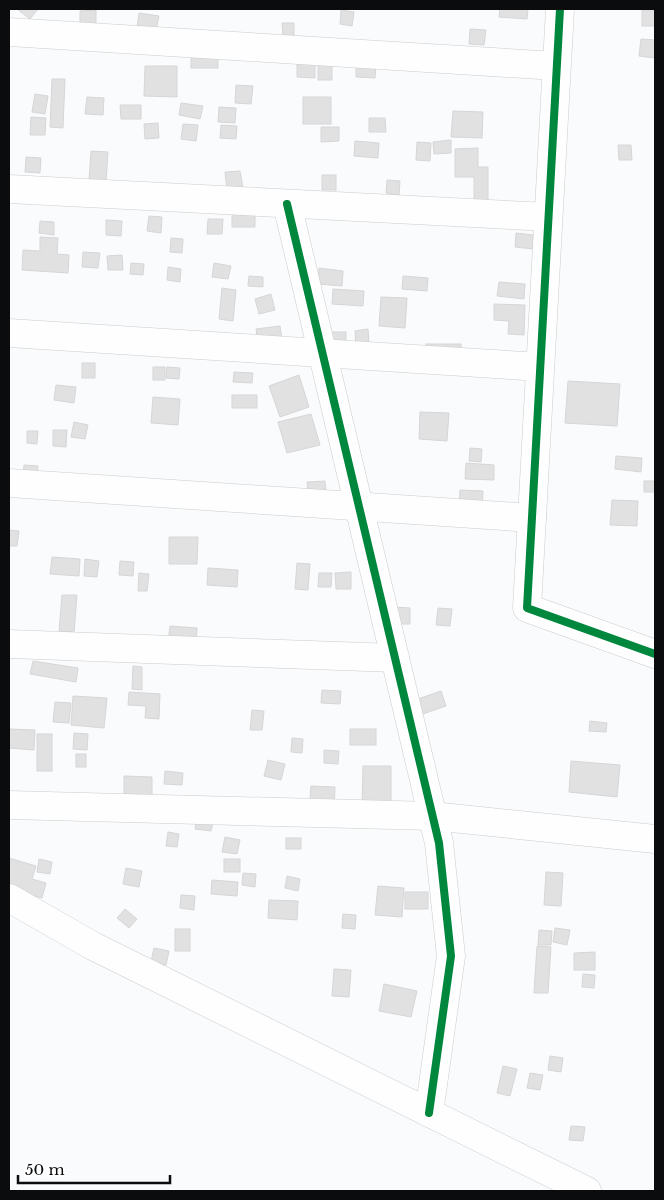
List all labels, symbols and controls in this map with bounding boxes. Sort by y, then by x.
scale bar [18,1152,170,1184]
text: 50 m [25,1160,65,1179]

